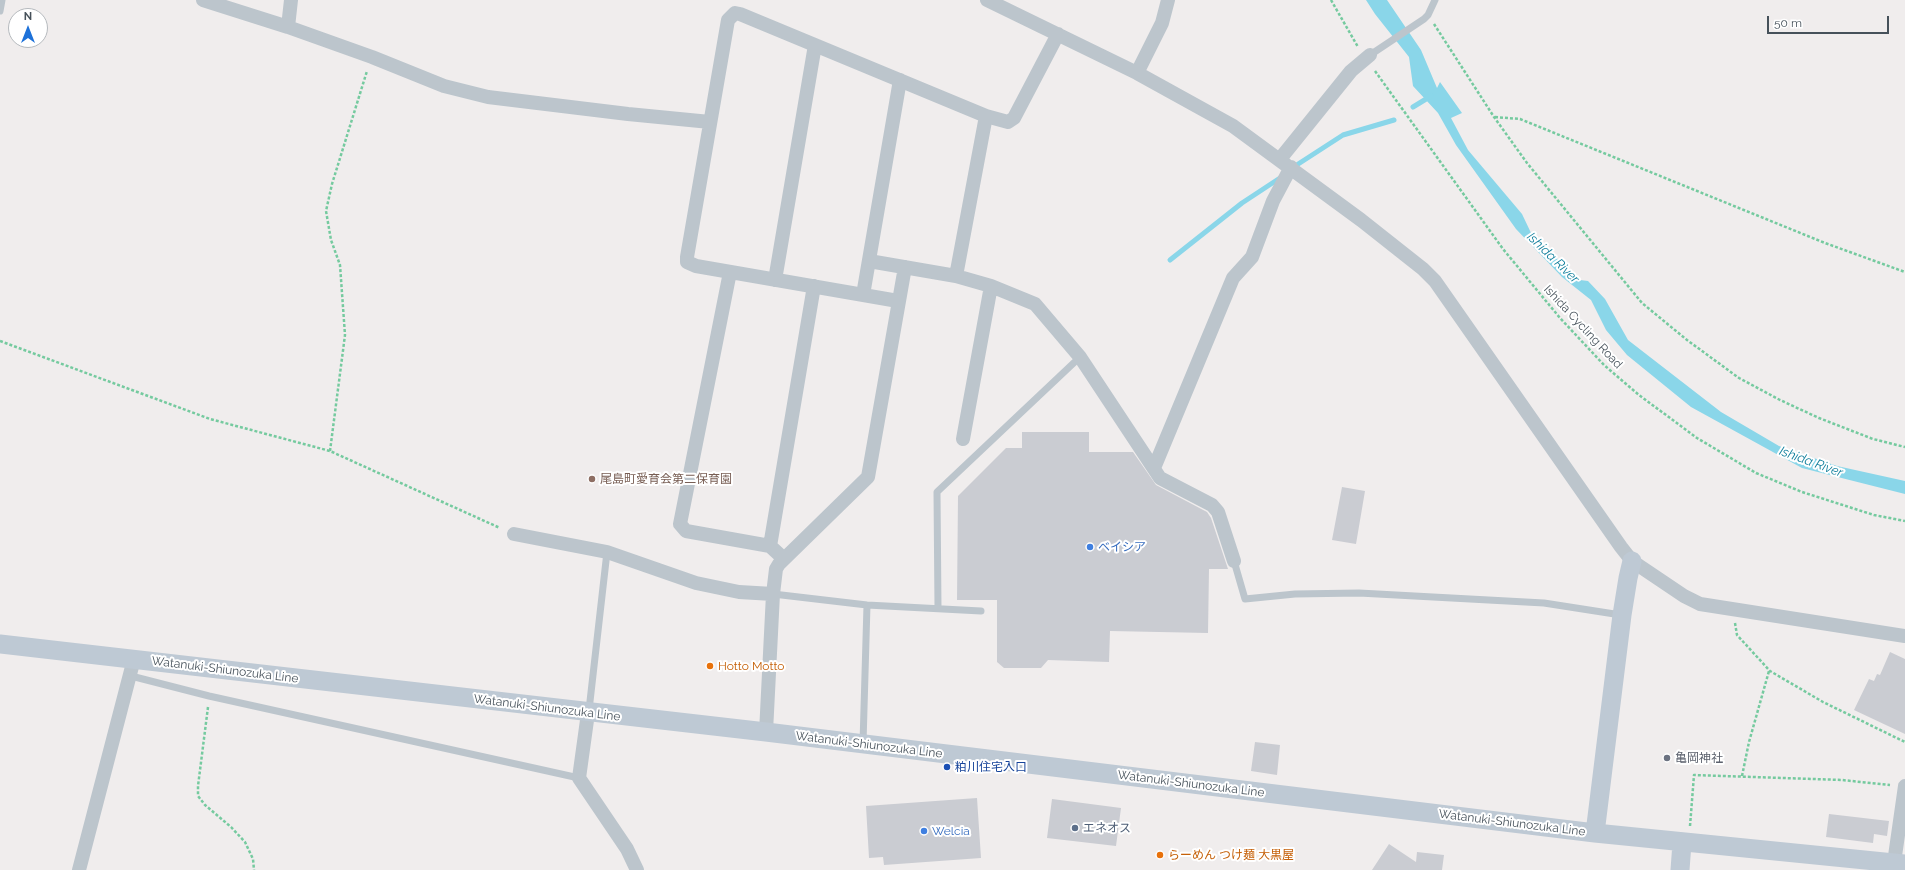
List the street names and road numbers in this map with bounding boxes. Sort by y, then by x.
street label: Ishida Cycling Road [1541,282,1625,372]
street label: Watanuki-Shiunozuka Line [151,654,299,686]
street label: Watanuki-Shiunozuka Line [473,692,621,724]
street label: Watanuki-Shiunozuka Line [795,729,943,761]
street label: Watanuki-Shiunozuka Line [1117,768,1265,800]
street label: Watanuki-Shiunozuka Line [1438,807,1586,839]

